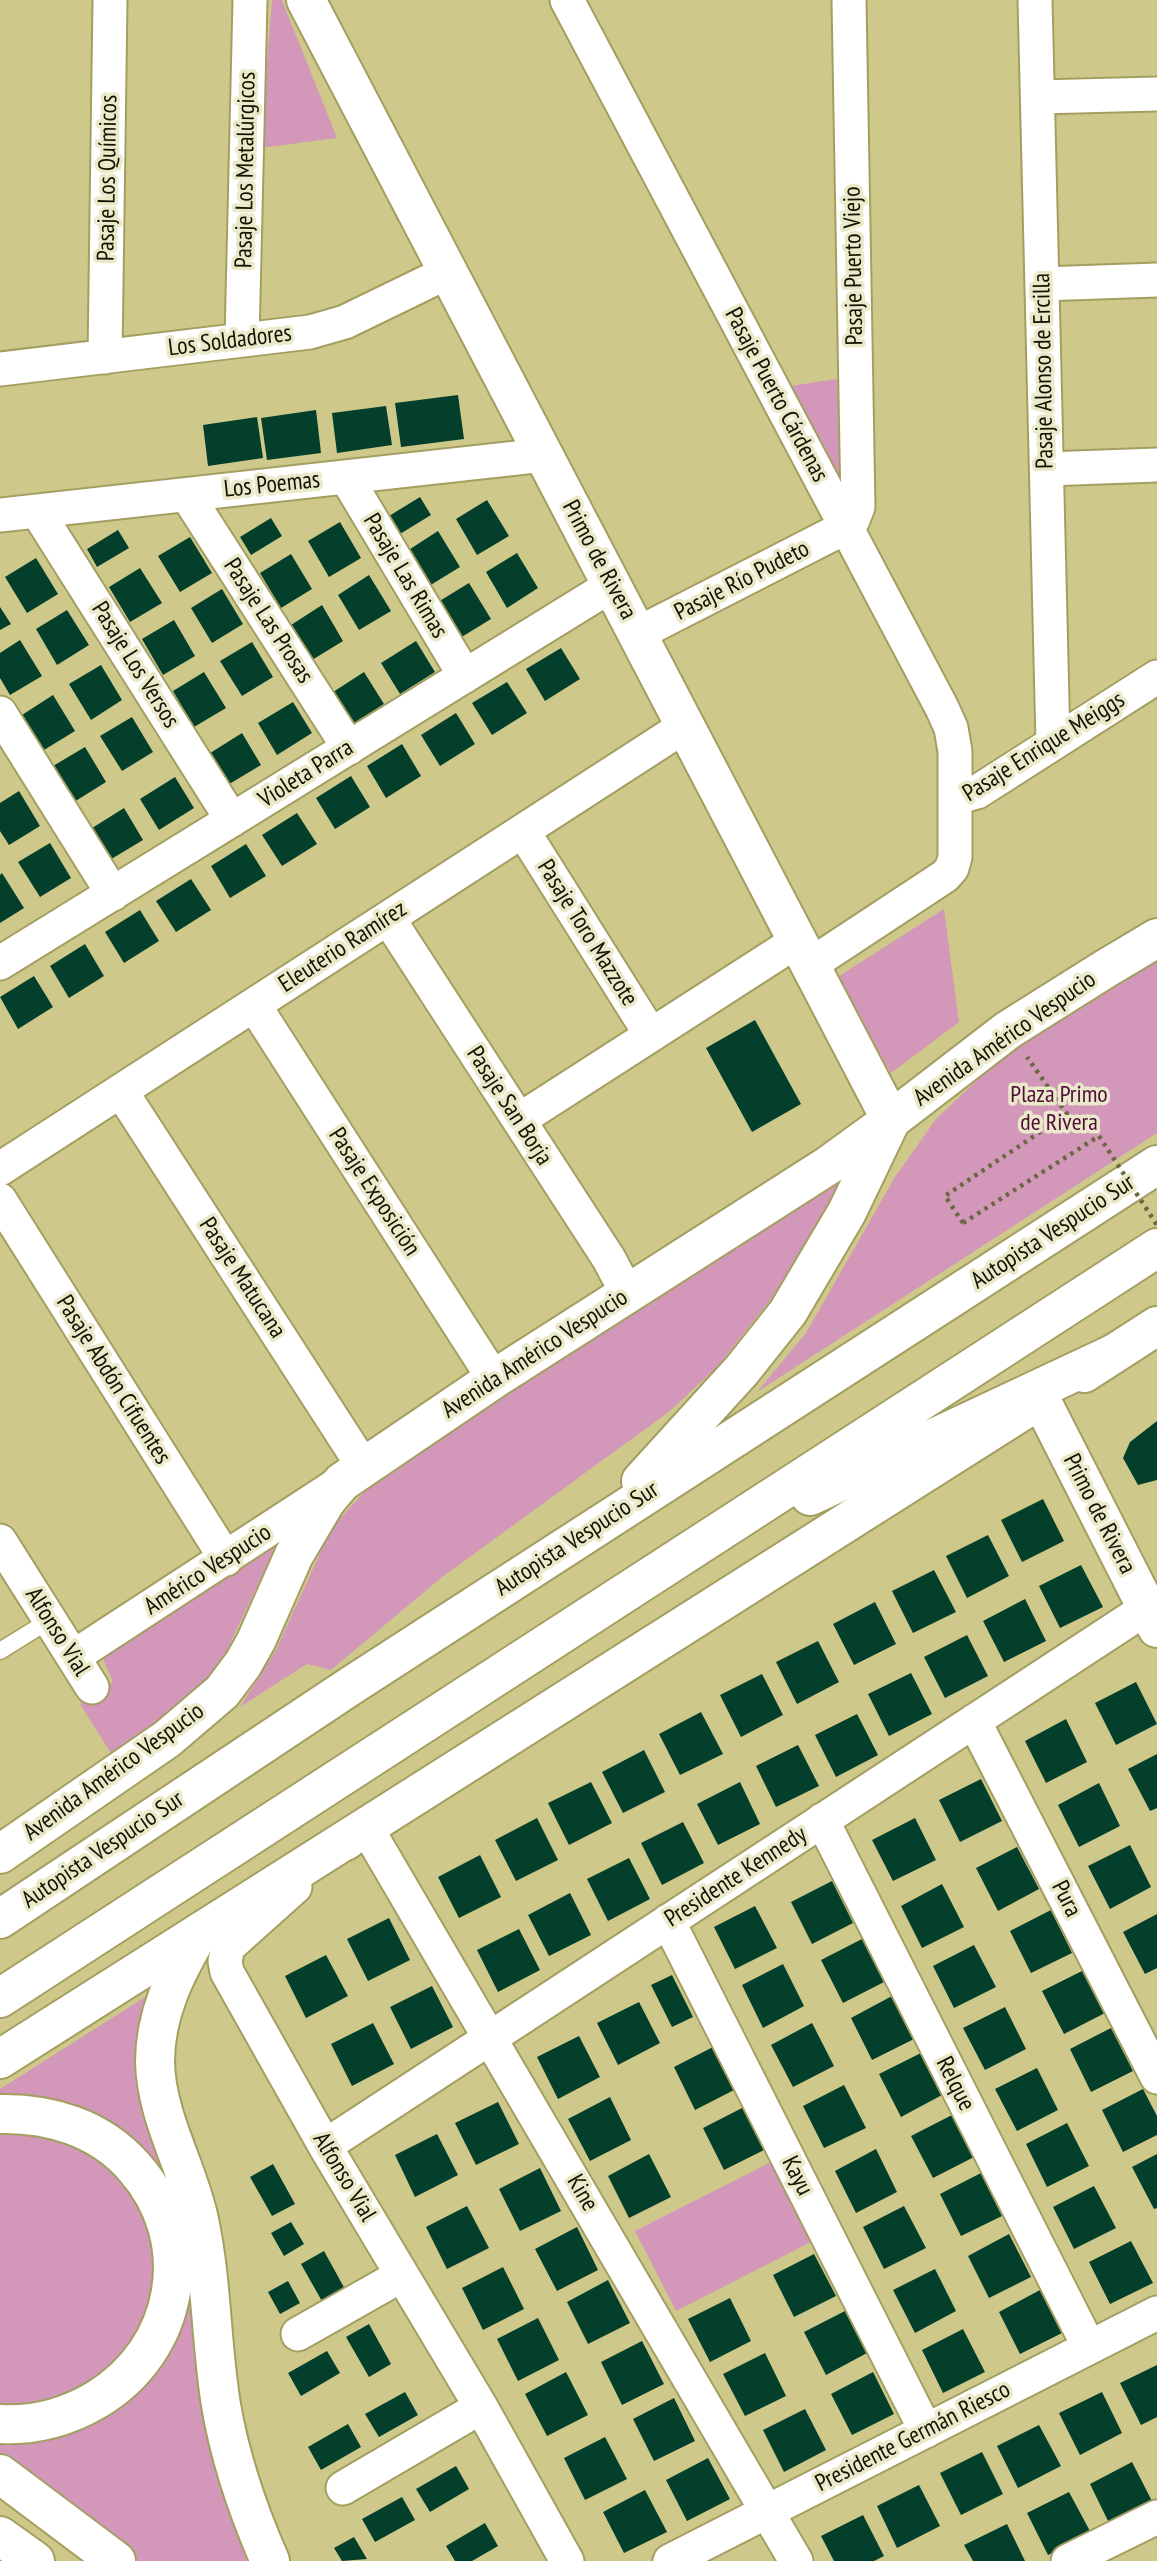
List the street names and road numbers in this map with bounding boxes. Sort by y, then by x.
street label: Pasaje Los Metalúrgicos [230,72,262,268]
street label: Pasaje Los Químicos [92,95,124,261]
street label: Pasaje Puerto Viejo [838,186,870,346]
street label: Pasaje Alonso de Ercilla [1028,273,1060,469]
street label: Pasaje Puerto Cárdenas [718,303,834,487]
street label: Los Soldadores [167,319,293,363]
street label: Los Poemas [223,466,321,504]
street label: Primo de Rivera [556,496,642,624]
street label: Pasaje Las Rimas [357,509,453,643]
street label: Pasaje Río Pudeto [670,535,814,627]
street label: Pasaje Las Prosas [217,553,319,689]
street label: Pasaje Los Versos [85,597,185,733]
street label: Pasaje Enrique Meiggs [958,686,1130,808]
street label: Violeta Parra [253,734,359,814]
street label: Pasaje Toro Mazzote [531,855,643,1011]
street label: Eleuterio Ramírez [274,895,412,999]
street label: Avenida Américo Vespucio [908,965,1102,1113]
street label: Pasaje San Borja [460,1041,558,1171]
street label: Pasaje Exposición [322,1123,426,1261]
street label: Autopista Vespucio Sur [966,1168,1140,1296]
street label: Pasaje Matucana [192,1212,292,1344]
street label: Avenida Américo Vespucio [437,1283,633,1425]
street label: Pasaje Abdón Cifuentes [50,1290,176,1470]
street label: Primo de Rivera [1057,1449,1141,1579]
street label: Autopista Vespucio Sur [490,1475,664,1603]
street label: Américo Vespucio [139,1518,277,1622]
street label: Alfonso Vial [19,1582,95,1682]
street label: Avenida Américo Vespucio [18,1697,210,1847]
street label: Autopista Vespucio Sur [17,1785,189,1915]
street label: Presidente Kennedy [660,1820,812,1934]
street label: Pura [1045,1876,1087,1922]
street label: Relque [929,2052,981,2116]
street label: Alfonso Vial [306,2127,382,2227]
street label: Kayu [775,2151,819,2201]
street label: Kine [560,2170,604,2216]
street label: Presidente Germán Riesco [811,2375,1015,2499]

